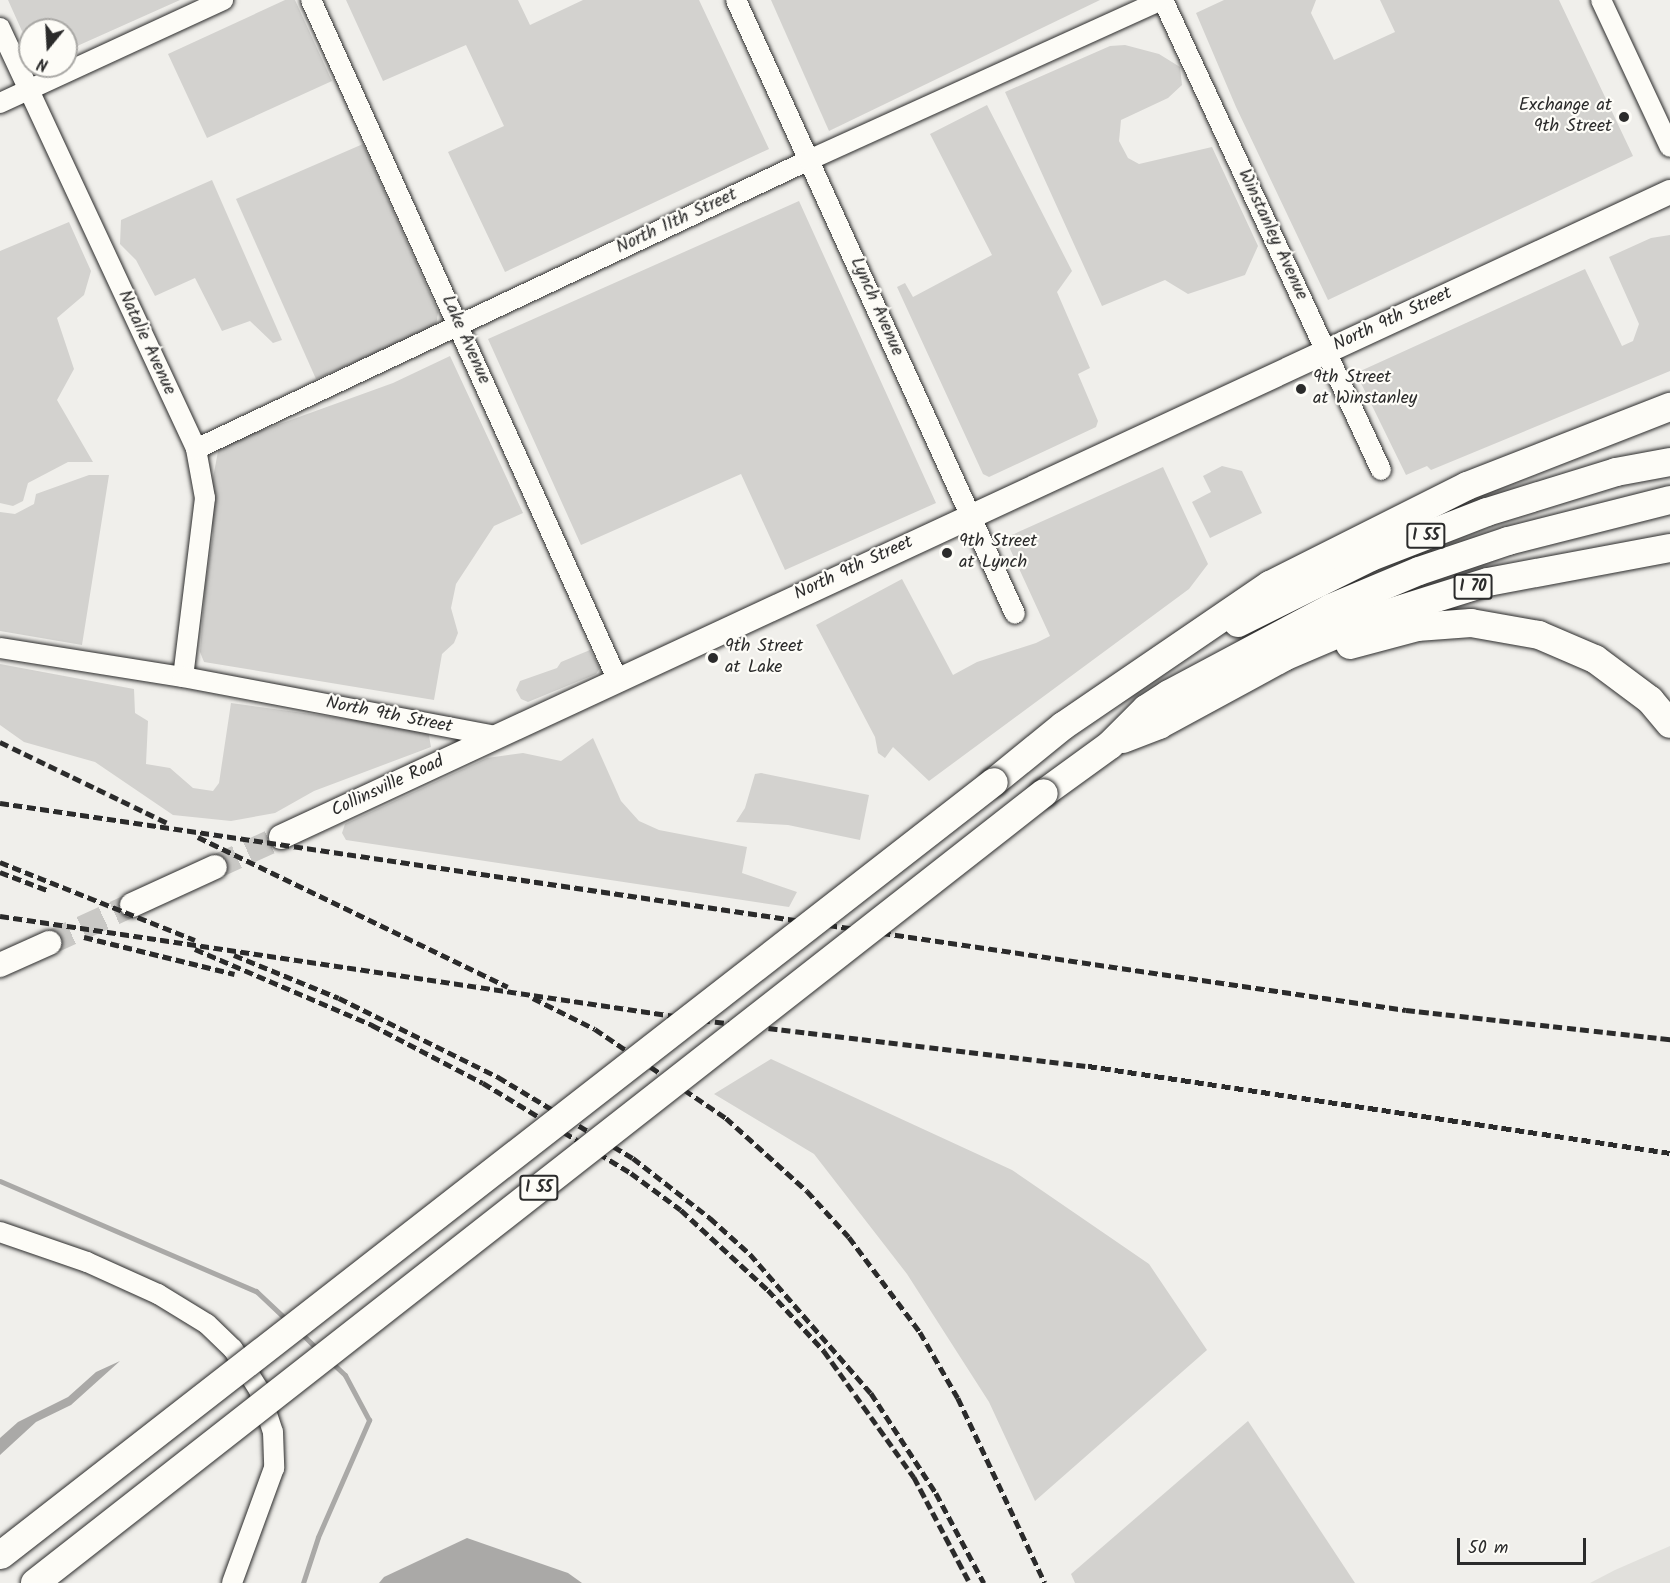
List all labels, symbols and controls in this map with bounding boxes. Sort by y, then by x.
north arrow [18,18,78,78]
text: N [34,50,52,77]
place label: Exchange at 9th Street [1519,96,1612,138]
marker: Exchange at 9th Street [1617,110,1631,124]
street label: Winstanley Avenue [1232,166,1312,304]
street label: North 11th Street [613,185,741,259]
street label: Lynch Avenue [845,254,907,360]
street label: North 9th Street [1330,283,1456,357]
street label: Natalie Avenue [112,287,180,399]
street label: Lake Avenue [436,292,494,388]
place label: 9th Street at Winstanley [1313,368,1417,410]
marker: 9th Street at Winstanley [1294,382,1308,396]
road number: I 55 [1405,523,1447,549]
street label: North 9th Street [791,532,917,606]
place label: 9th Street at Lynch [959,532,1037,574]
marker: 9th Street at Lynch [940,546,954,560]
road number: I 70 [1454,574,1492,600]
place label: 9th Street at Lake [725,637,803,680]
marker: 9th Street at Lake [706,651,720,665]
street label: North 9th Street [324,693,454,739]
street label: Collinsville Road [328,752,448,822]
road number: I 55 [518,1175,560,1201]
scale bar [1460,1526,1589,1564]
text: 50 m [1468,1534,1508,1563]

